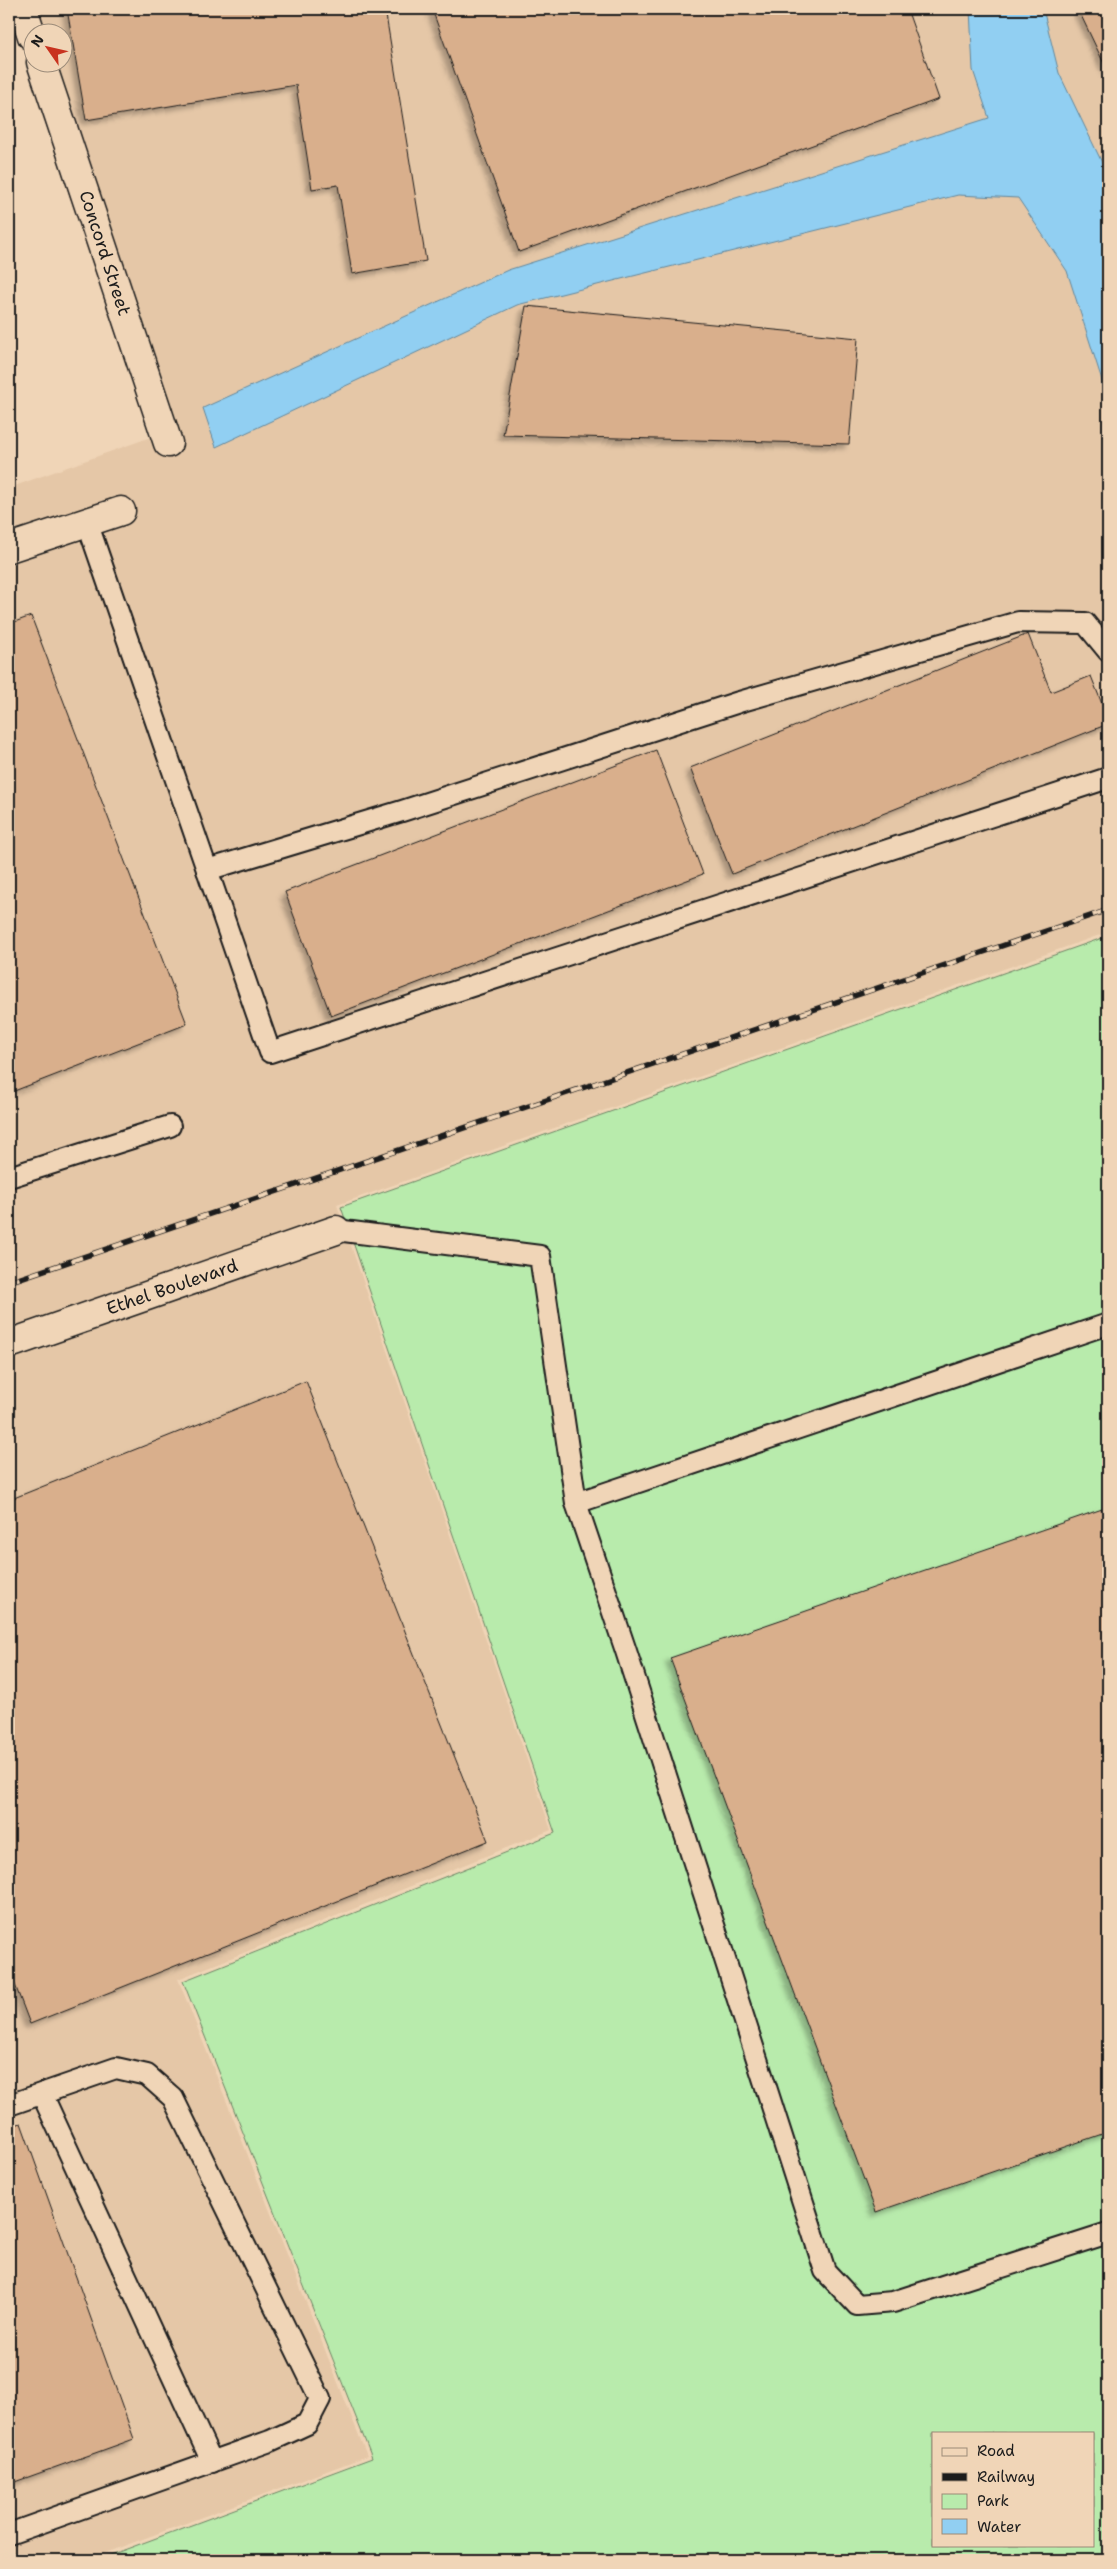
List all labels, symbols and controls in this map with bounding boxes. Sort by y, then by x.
north arrow [22,22,72,72]
text: N [27,31,48,50]
street label: Concord Street [73,187,137,319]
street label: Ethel Boulevard [103,1253,241,1321]
legend [932,2432,1094,2546]
text: Road [977,2441,1015,2461]
text: Railway [977,2467,1035,2487]
text: Park [977,2491,1009,2511]
text: Water [977,2517,1021,2537]

